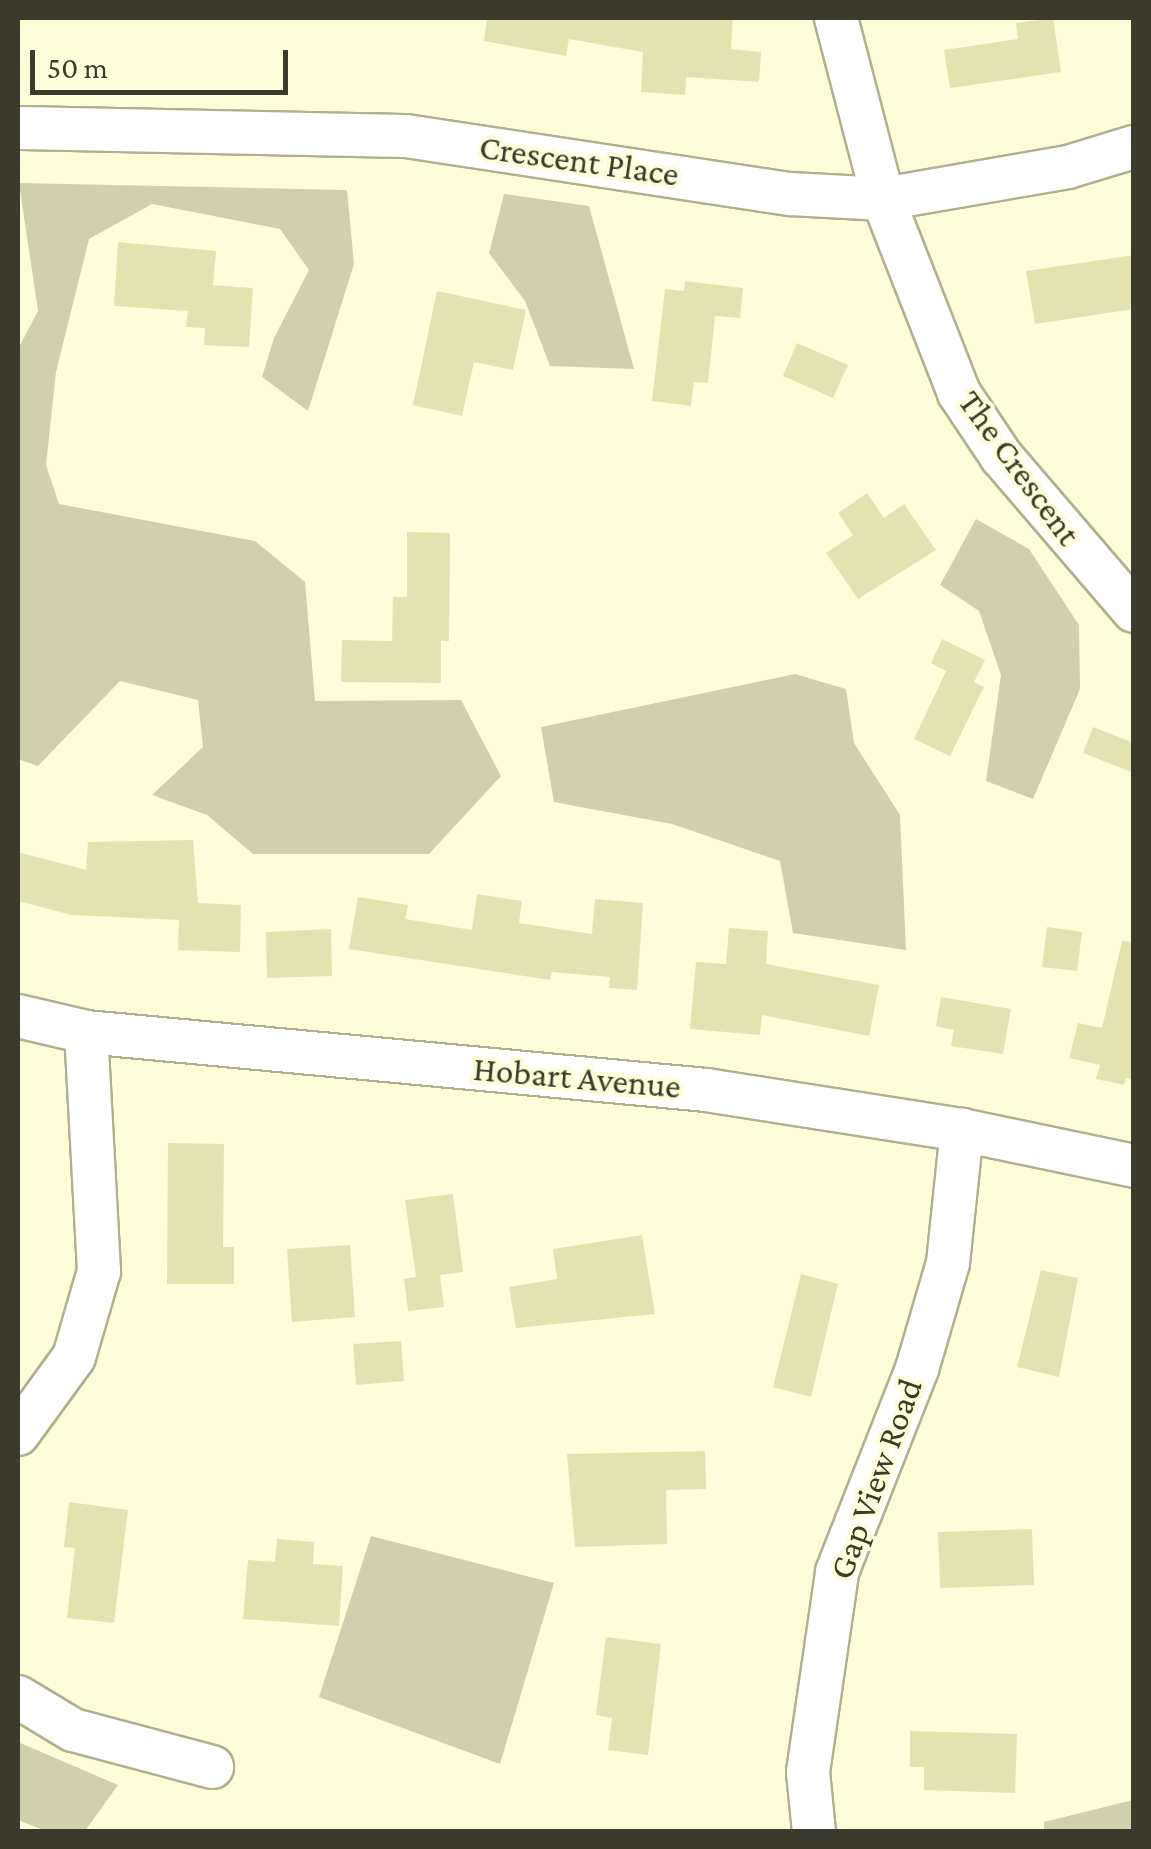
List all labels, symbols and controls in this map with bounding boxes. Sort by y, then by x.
scale bar [35,30,292,92]
text: 50 m [47,51,108,84]
street label: Crescent Place [477,126,681,196]
street label: The Crescent [949,382,1089,554]
street label: Hobart Avenue [471,1048,683,1108]
street label: Gap View Road [820,1373,932,1585]

